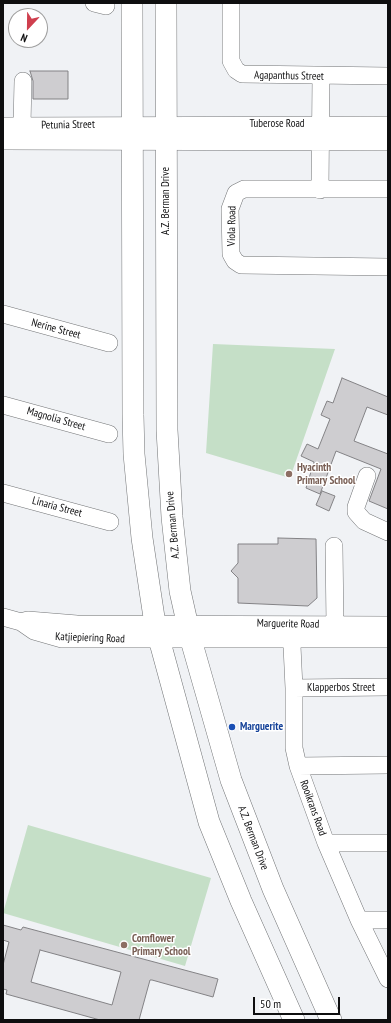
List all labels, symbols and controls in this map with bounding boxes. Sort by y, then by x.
north arrow [8,8,48,48]
text: N [19,31,29,46]
street label: Agapanthus Street [254,69,324,83]
street label: Tuberose Road [249,117,305,131]
street label: Petunia Street [41,118,95,132]
street label: A.Z. Berman Drive [159,167,173,235]
street label: Viola Road [225,206,239,246]
street label: Nerine Street [30,316,82,342]
street label: Magnolia Street [25,404,87,434]
place label: Hyacinth Primary School [297,461,355,487]
marker: Hyacinth Primary School [284,469,294,479]
street label: A.Z. Berman Drive [163,491,183,559]
street label: Linaria Street [31,494,83,520]
street label: Marguerite Road [257,617,319,631]
street label: Katjiepiering Road [55,630,125,646]
street label: Klapperbos Street [307,681,375,695]
place label: Marguerite [240,720,283,734]
marker: Marguerite [227,722,237,732]
street label: Rooikrans Road [297,778,329,838]
street label: A.Z. Berman Drive [235,804,271,872]
place label: Cornflower Primary School [132,932,190,958]
marker: Cornflower Primary School [119,940,129,950]
scale bar [255,989,342,1015]
text: 50 m [260,996,281,1011]

